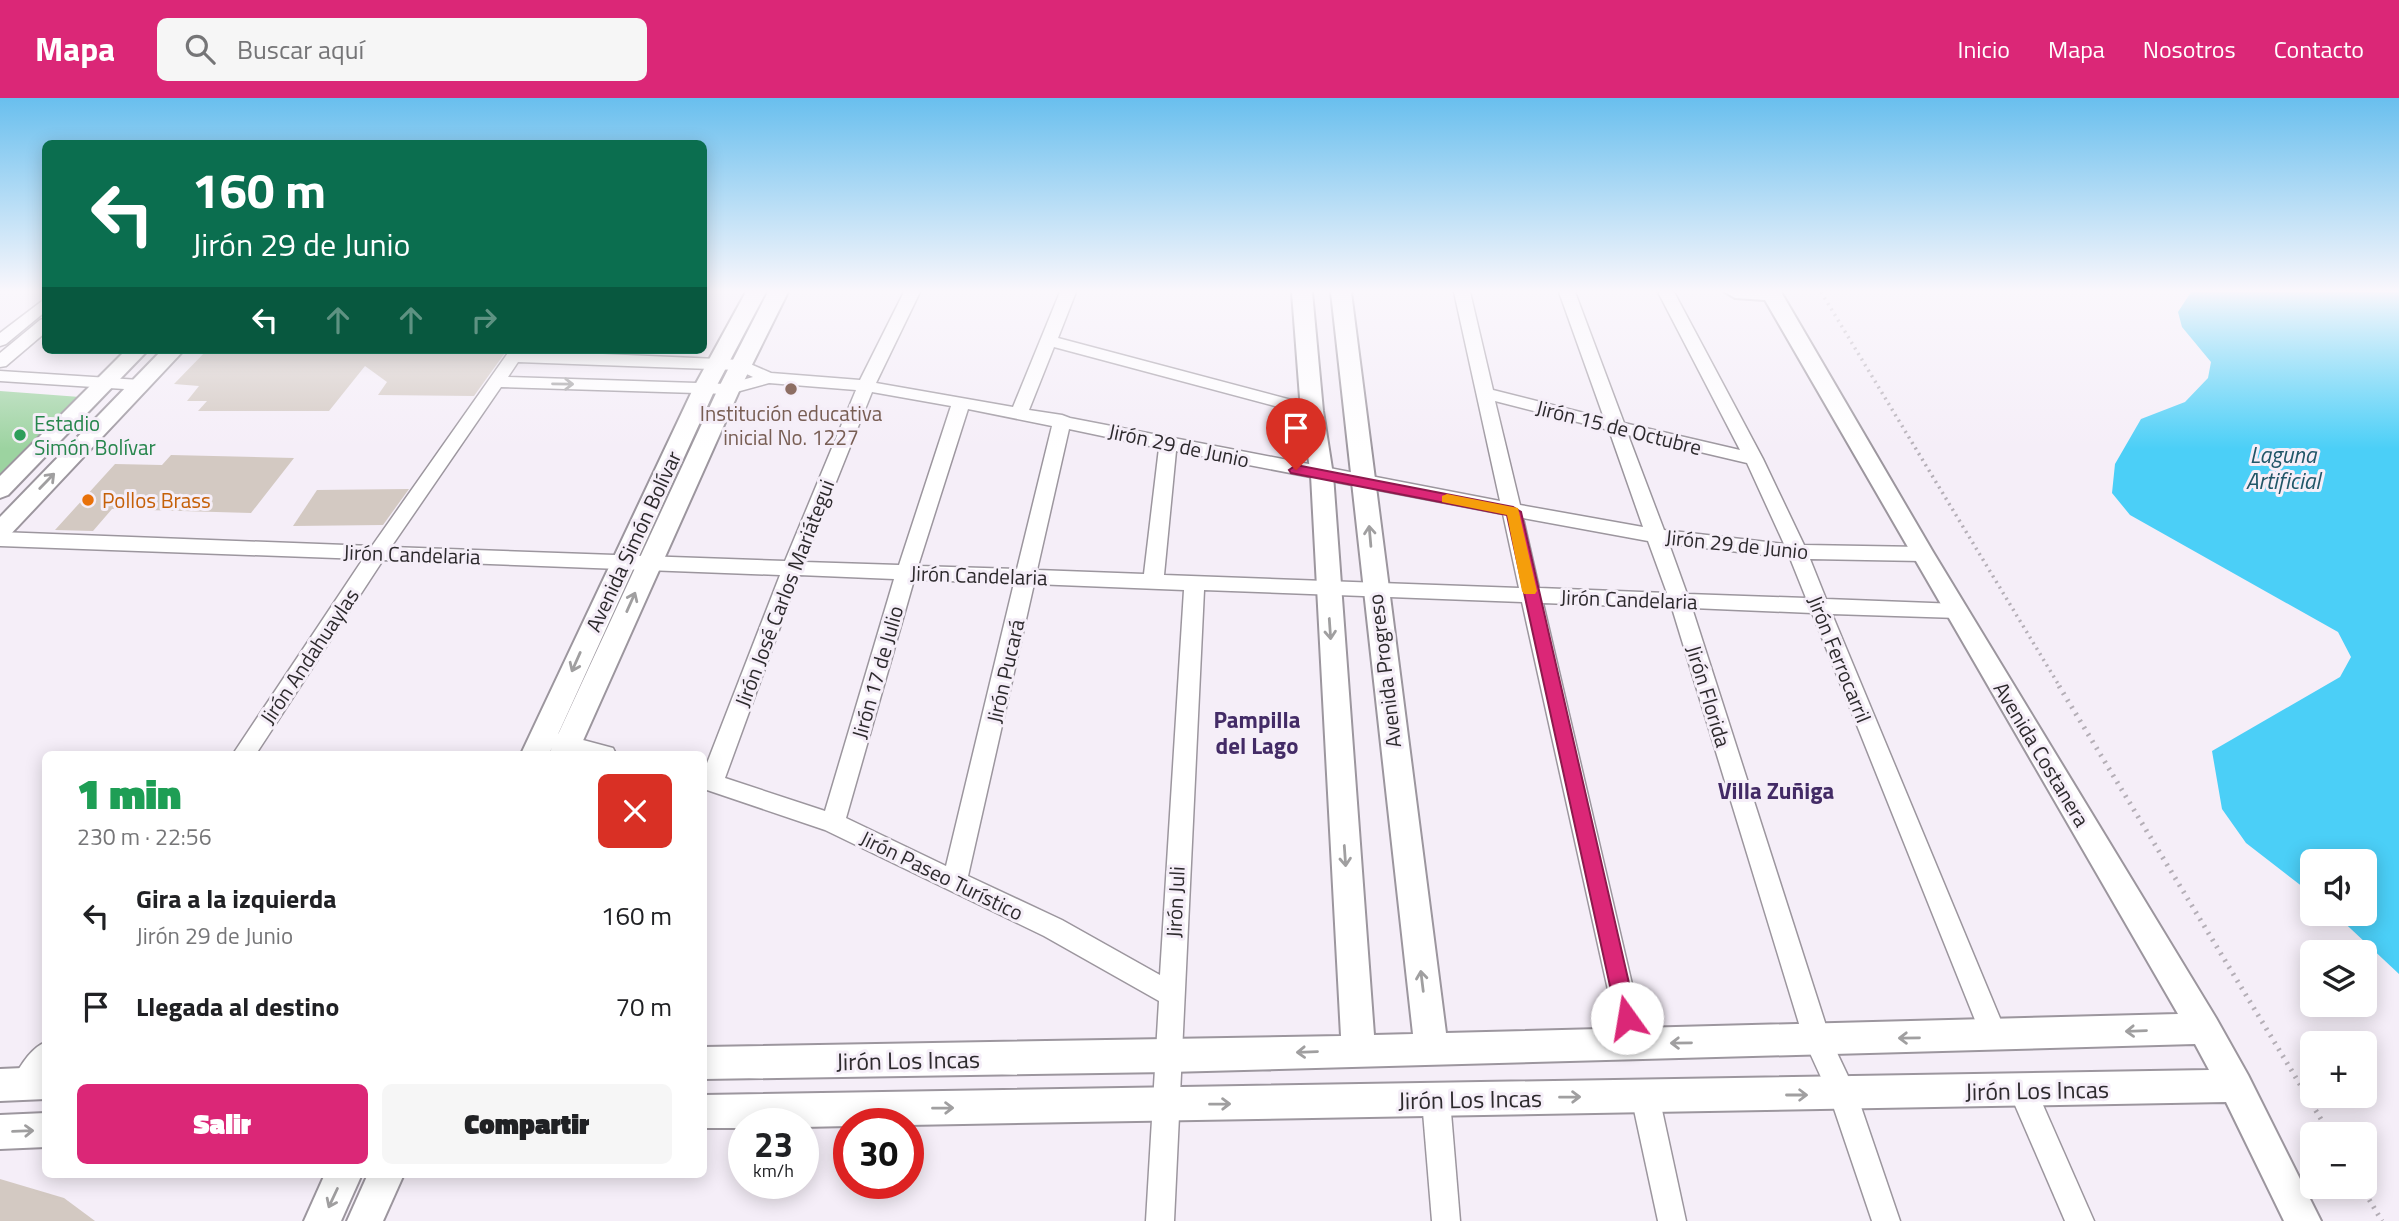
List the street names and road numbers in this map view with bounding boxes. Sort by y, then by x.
street label: Jirón 15 de Octubre [1533,391,1705,463]
street label: Jirón 29 de Junio [1106,414,1252,476]
street label: Avenida Simón Bolívar [577,445,689,637]
street label: Jirón José Carlos Mariátegui [726,475,842,711]
street label: Jirón 29 de Junio [1664,521,1810,567]
street label: Jirón Candelaria [343,536,482,572]
street label: Jirón Candelaria [910,557,1049,593]
street label: Jirón Andahuaylas [251,581,367,731]
street label: Jirón Candelaria [1560,581,1699,617]
street label: Jirón Ferrocarril [1800,590,1880,728]
street label: Avenida Progreso [1359,592,1409,750]
street label: Jirón 17 de Julio [843,602,911,742]
street label: Jirón Pucará [978,615,1033,726]
street label: Jirón Florida [1678,641,1740,751]
street label: Avenida Costanera [1986,675,2098,833]
street label: Jirón Paseo Turístico [855,822,1029,928]
street label: Jirón Juli [1157,866,1193,938]
street label: Jirón Los Incas [836,1041,980,1079]
street label: Jirón Los Incas [1965,1071,2109,1109]
street label: Jirón Los Incas [1398,1080,1542,1118]

